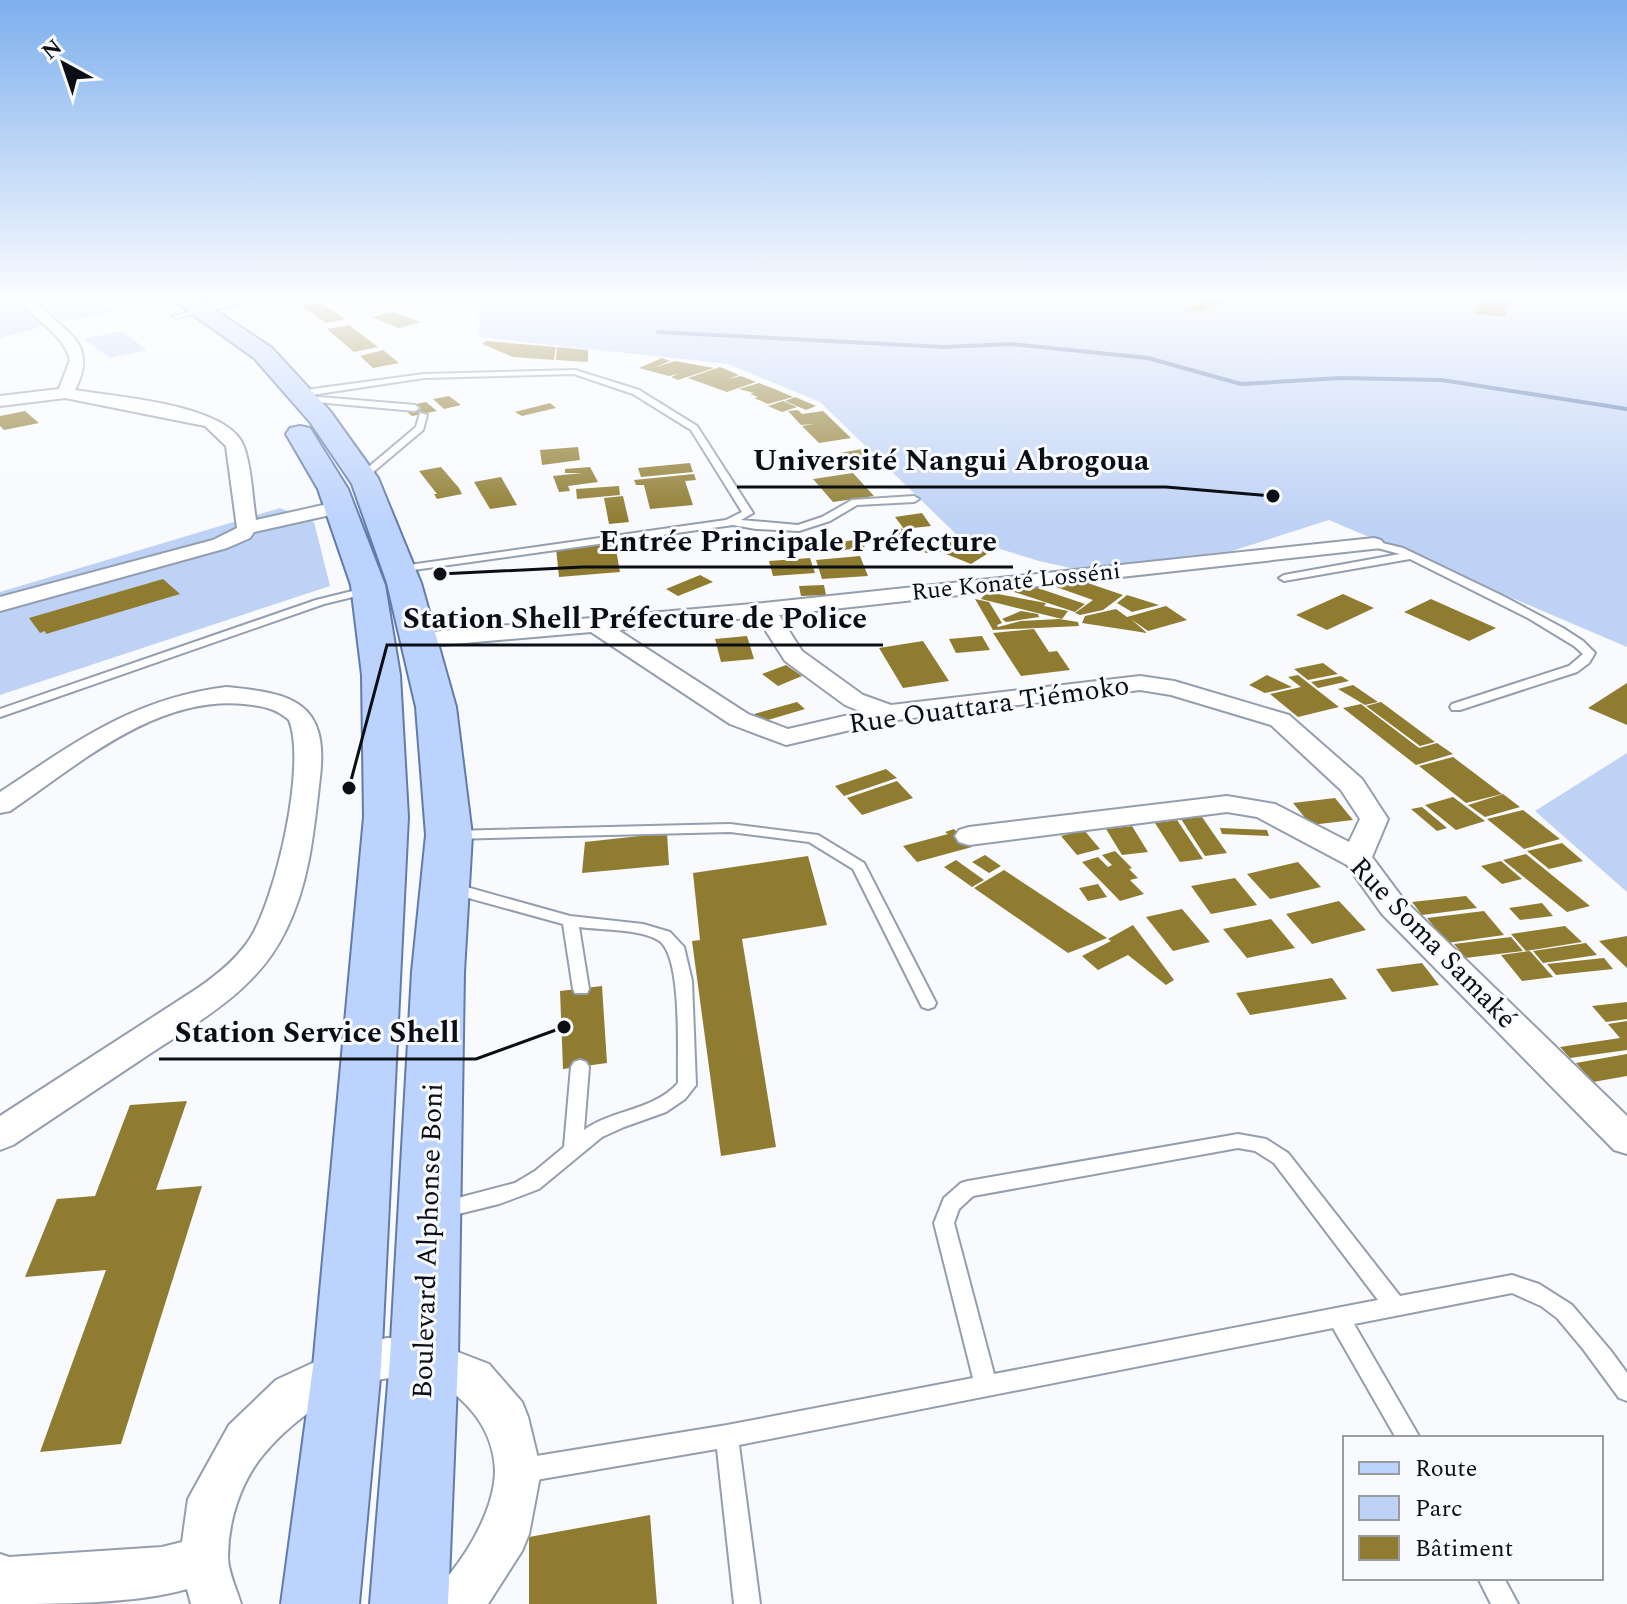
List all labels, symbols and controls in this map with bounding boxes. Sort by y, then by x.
north arrow [24,24,104,104]
text: N [35,31,70,68]
callout: Université Nangui Abrogoua [737,433,1166,487]
text: Université Nangui Abrogoua [753,438,1150,484]
callout: Entrée Principale Préfecture [583,513,1013,567]
text: Entrée Principale Préfecture [599,519,997,565]
street label: Rue Konaté Losséni [910,553,1122,611]
callout: Station Shell Préfecture de Police [387,591,883,645]
text: Station Shell Préfecture de Police [403,596,867,642]
street label: Rue Ouattara Tiémoko [846,664,1132,746]
street label: Rue Soma Samaké [1339,847,1527,1039]
callout: Station Service Shell [159,1005,476,1059]
text: Station Service Shell [175,1010,459,1056]
street label: Boulevard Alphonse Boni [401,1082,455,1400]
legend [1343,1436,1603,1580]
text: Route [1415,1451,1477,1487]
text: Parc [1415,1491,1463,1527]
text: Bâtiment [1415,1531,1513,1567]

